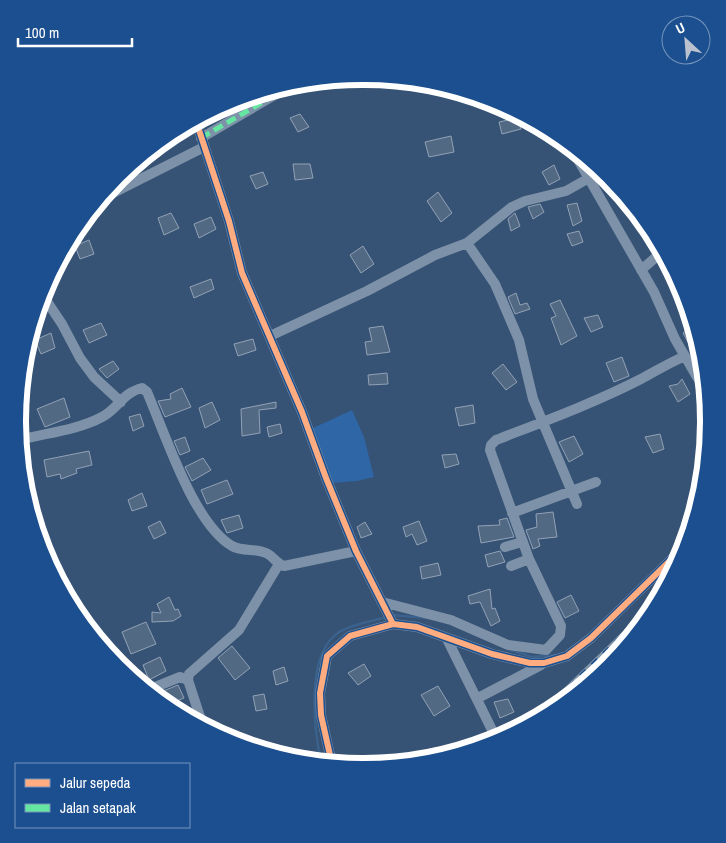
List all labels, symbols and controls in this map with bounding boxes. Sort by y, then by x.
scale bar [18,15,131,47]
north arrow [661,15,711,65]
text: U [673,18,688,38]
text: 100 m [25,22,59,43]
legend [15,763,190,828]
text: Jalur sepeda [60,772,131,793]
text: Jalan setapak [60,797,137,818]

